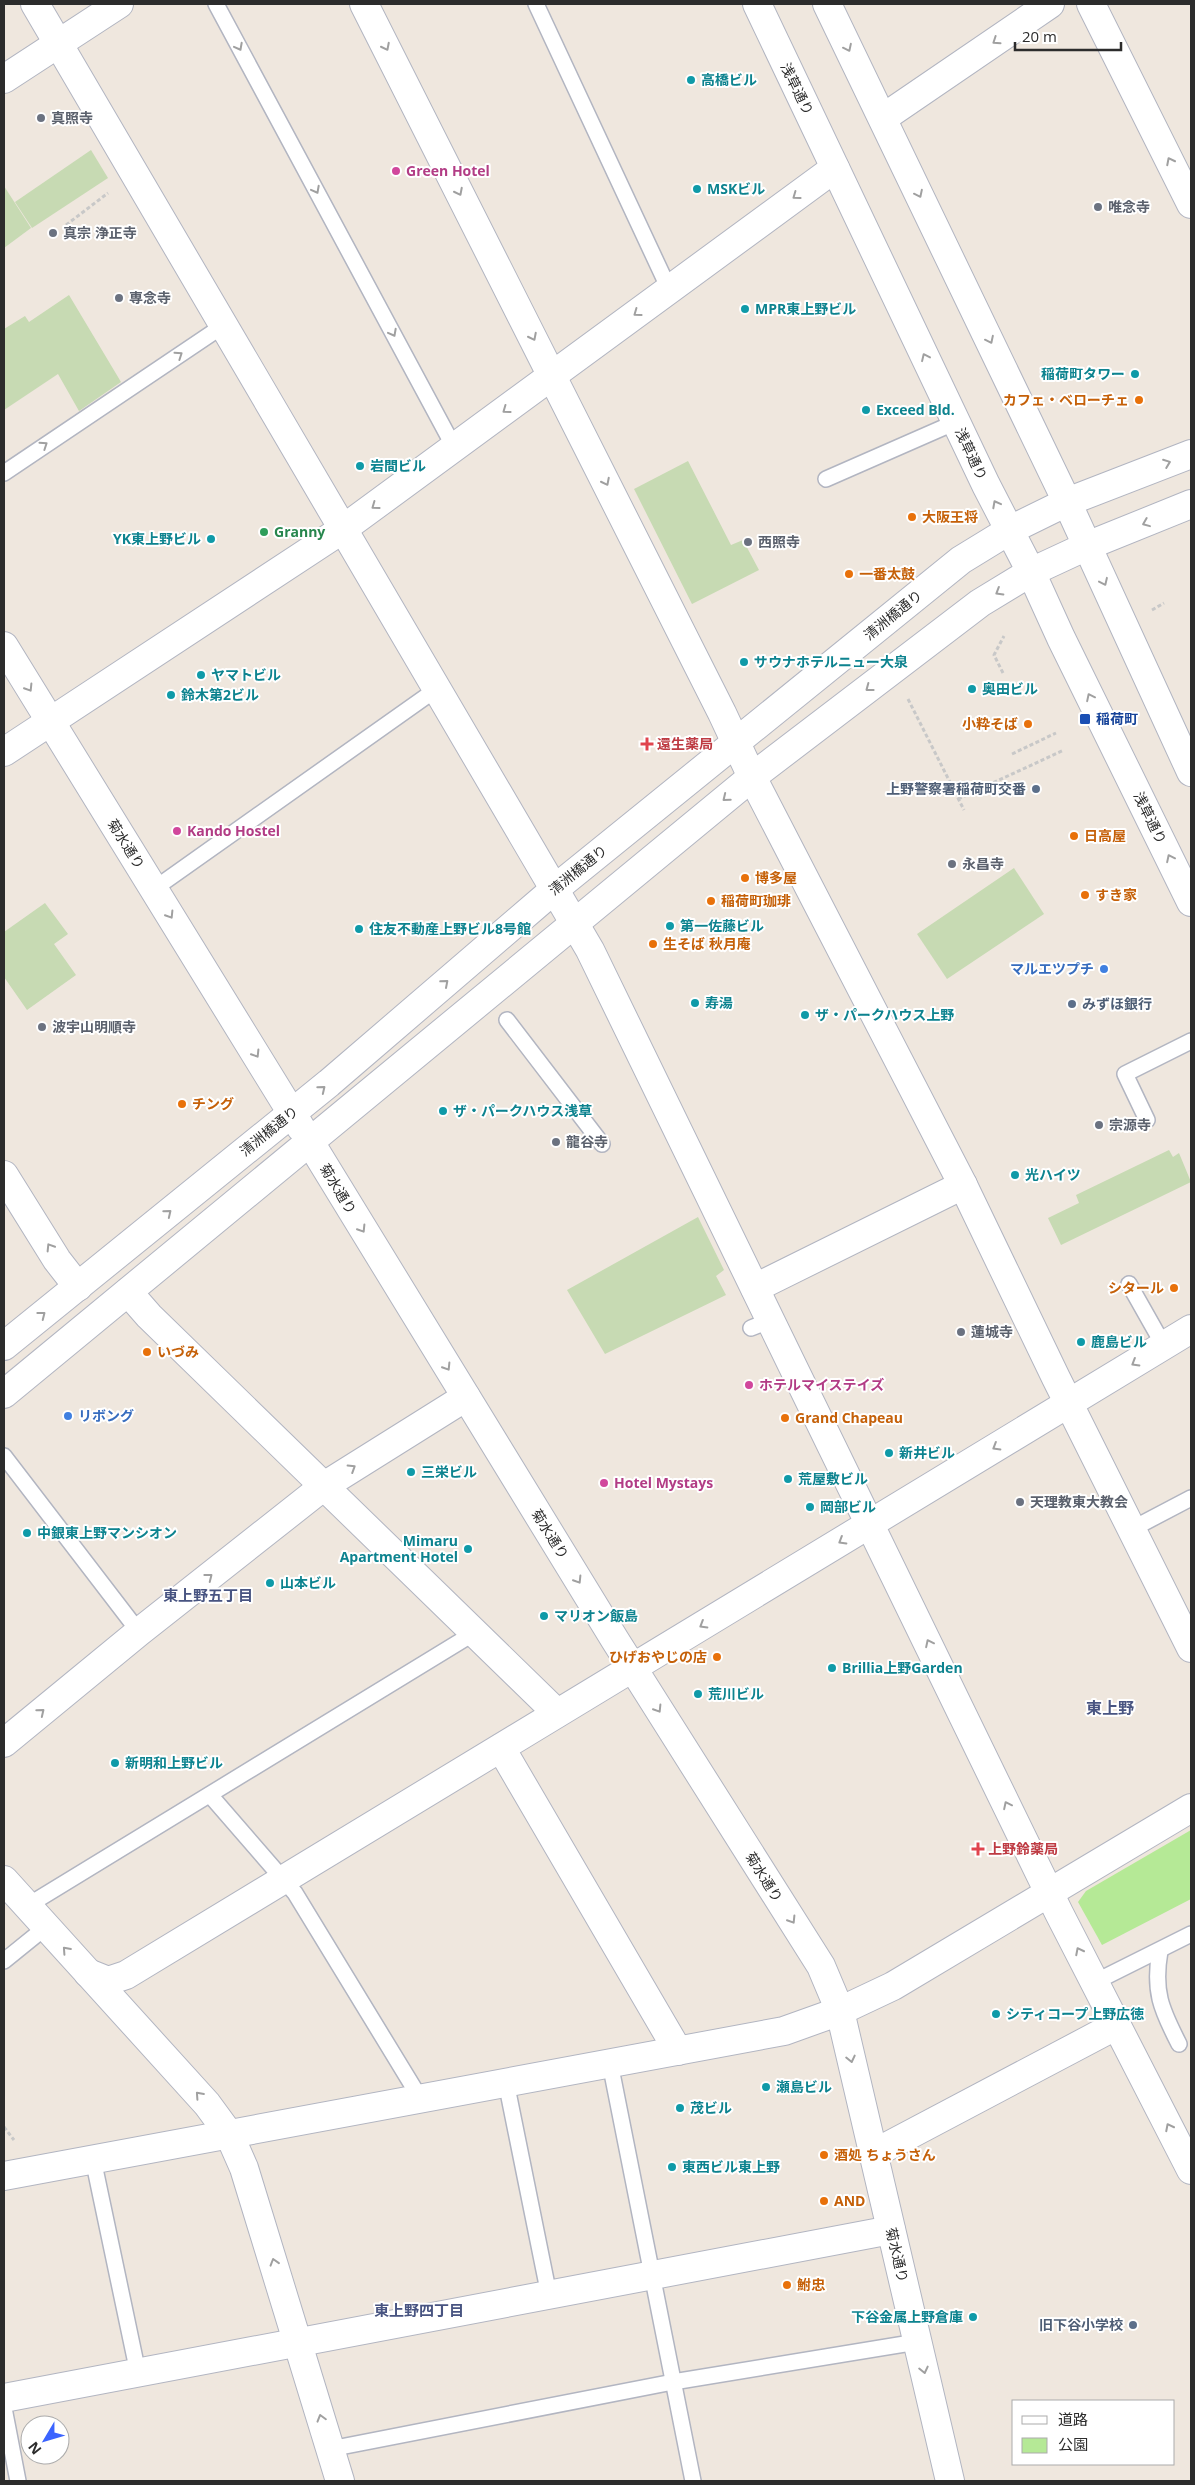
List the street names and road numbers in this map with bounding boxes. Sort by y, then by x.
street label: 浅草通り [777,59,818,118]
street label: 浅草通り [951,424,992,483]
street label: 清洲橋通り [860,585,926,644]
street label: 浅草通り [1130,788,1171,847]
street label: 菊水通り [104,815,149,873]
street label: 清洲橋通り [545,840,611,899]
street label: 清洲橋通り [236,1101,302,1160]
street label: 菊水通り [316,1160,361,1218]
street label: 菊水通り [528,1505,573,1563]
street label: 菊水通り [742,1848,787,1906]
street label: 菊水通り [882,2225,913,2284]

